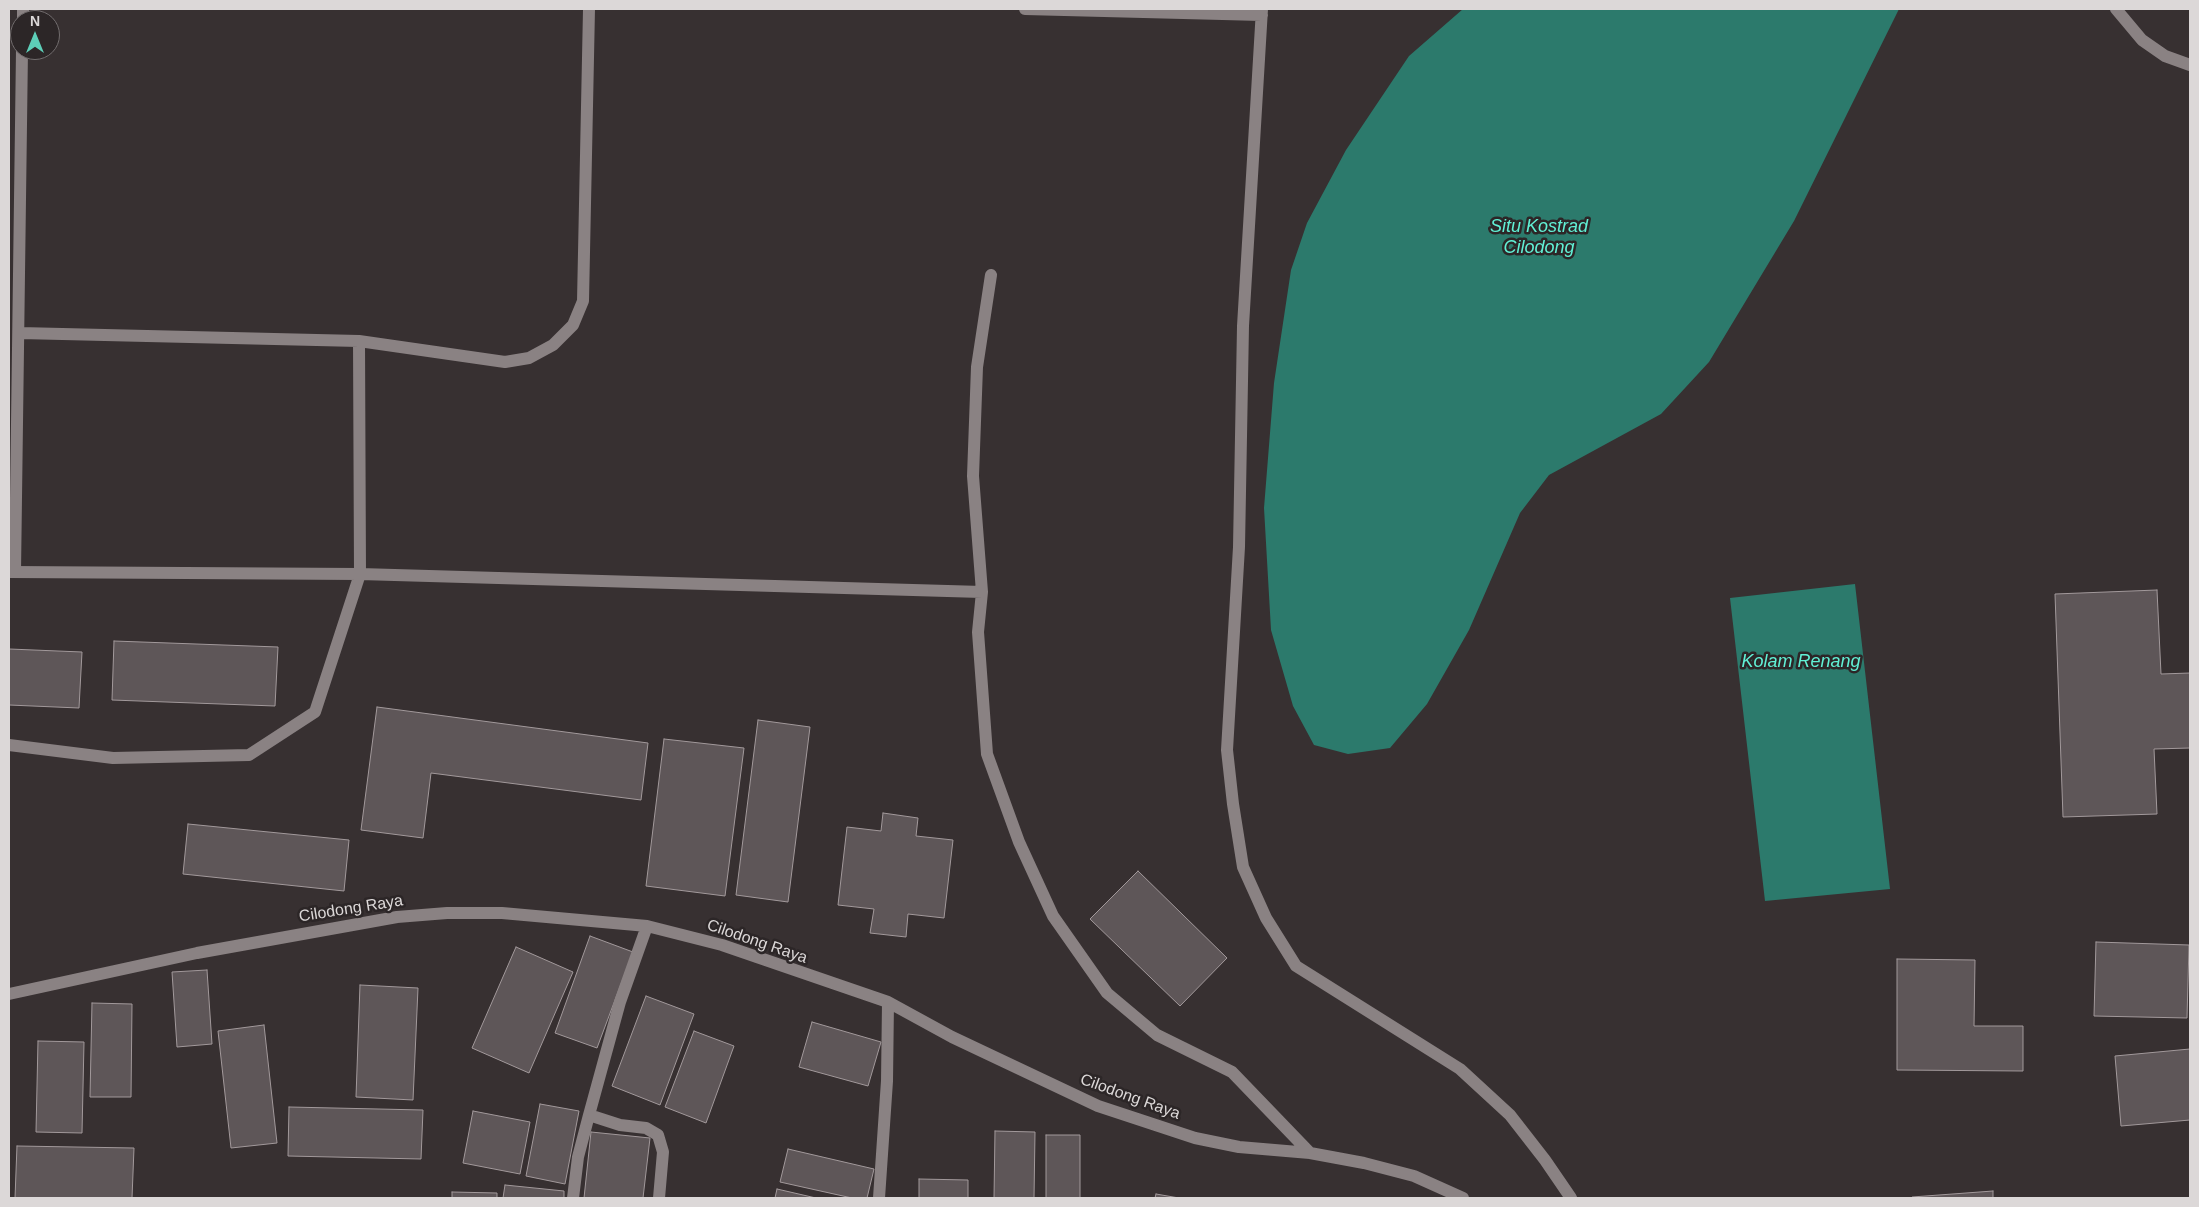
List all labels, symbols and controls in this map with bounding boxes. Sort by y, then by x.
north arrow [10,10,60,60]
text: N [30,13,40,29]
water label: Situ Kostrad Cilodong [1490,216,1588,258]
water label: Kolam Renang [1741,651,1861,673]
street label: Cilodong Raya [298,891,404,927]
street label: Cilodong Raya [704,916,810,968]
street label: Cilodong Raya [1077,1070,1183,1124]

